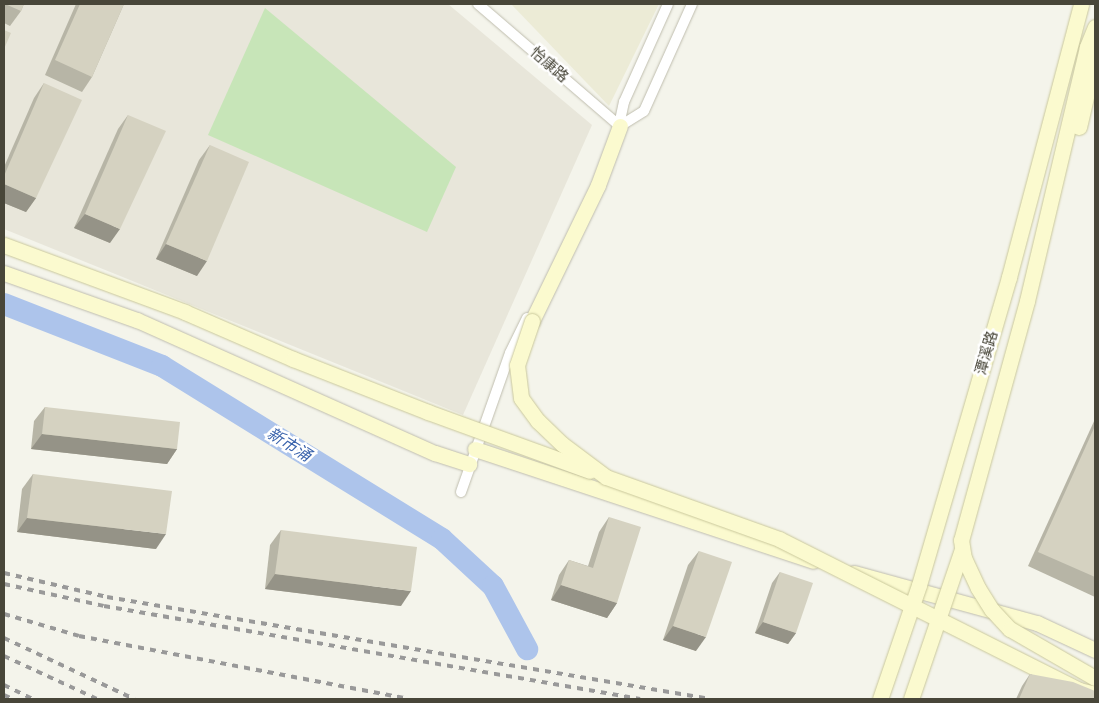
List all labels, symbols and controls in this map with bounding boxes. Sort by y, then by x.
street label: 怡康路 [526,43,572,87]
street label: 潭溪路 [972,329,1002,377]
water label: 新市涌 [264,424,314,466]

